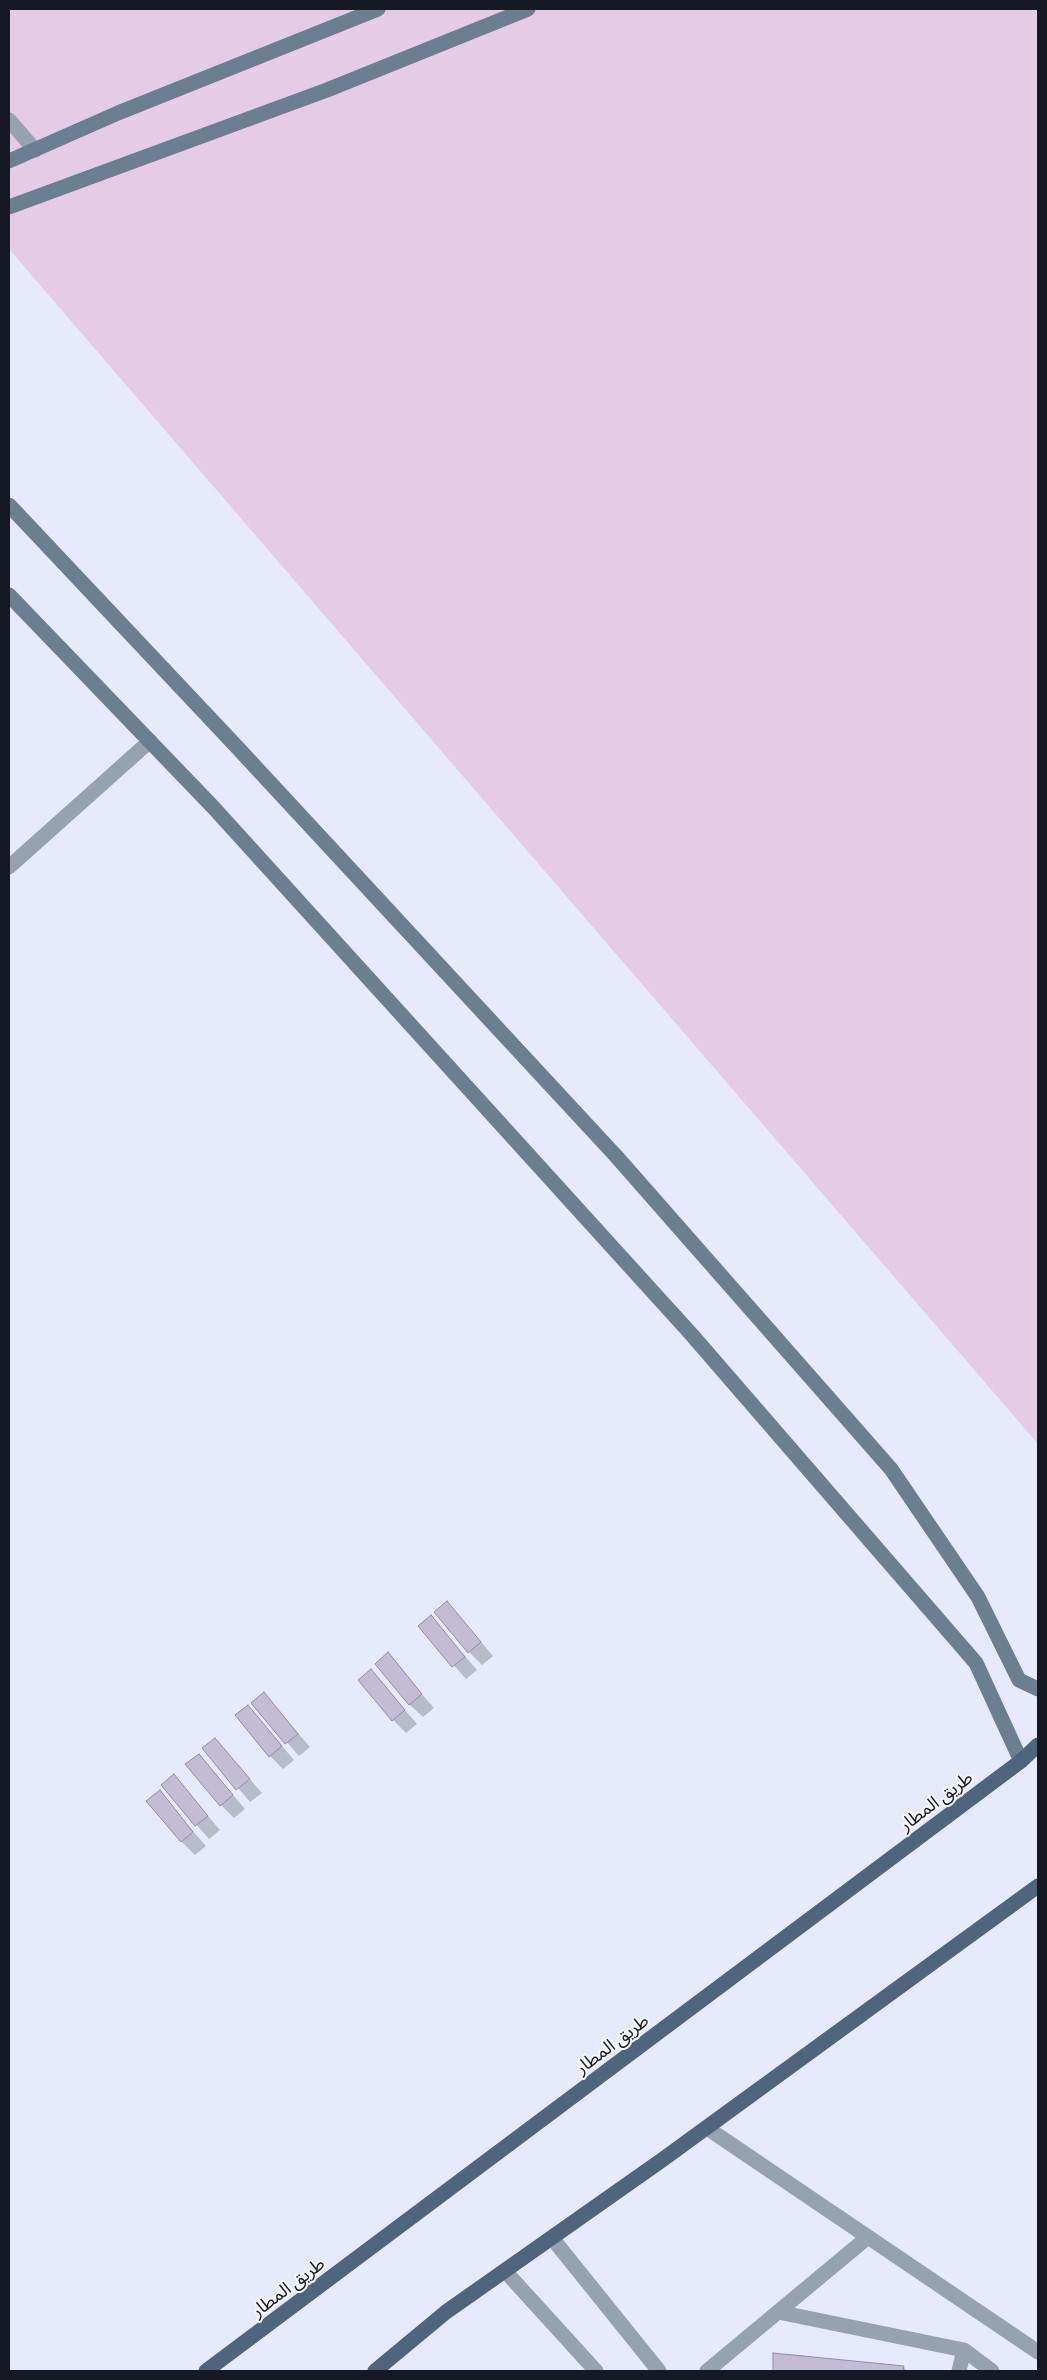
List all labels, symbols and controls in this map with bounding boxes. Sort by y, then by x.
street label: طريق المطار [895,1766,977,1836]
street label: طريق المطار [571,2009,653,2079]
street label: طريق المطار [247,2252,329,2322]

